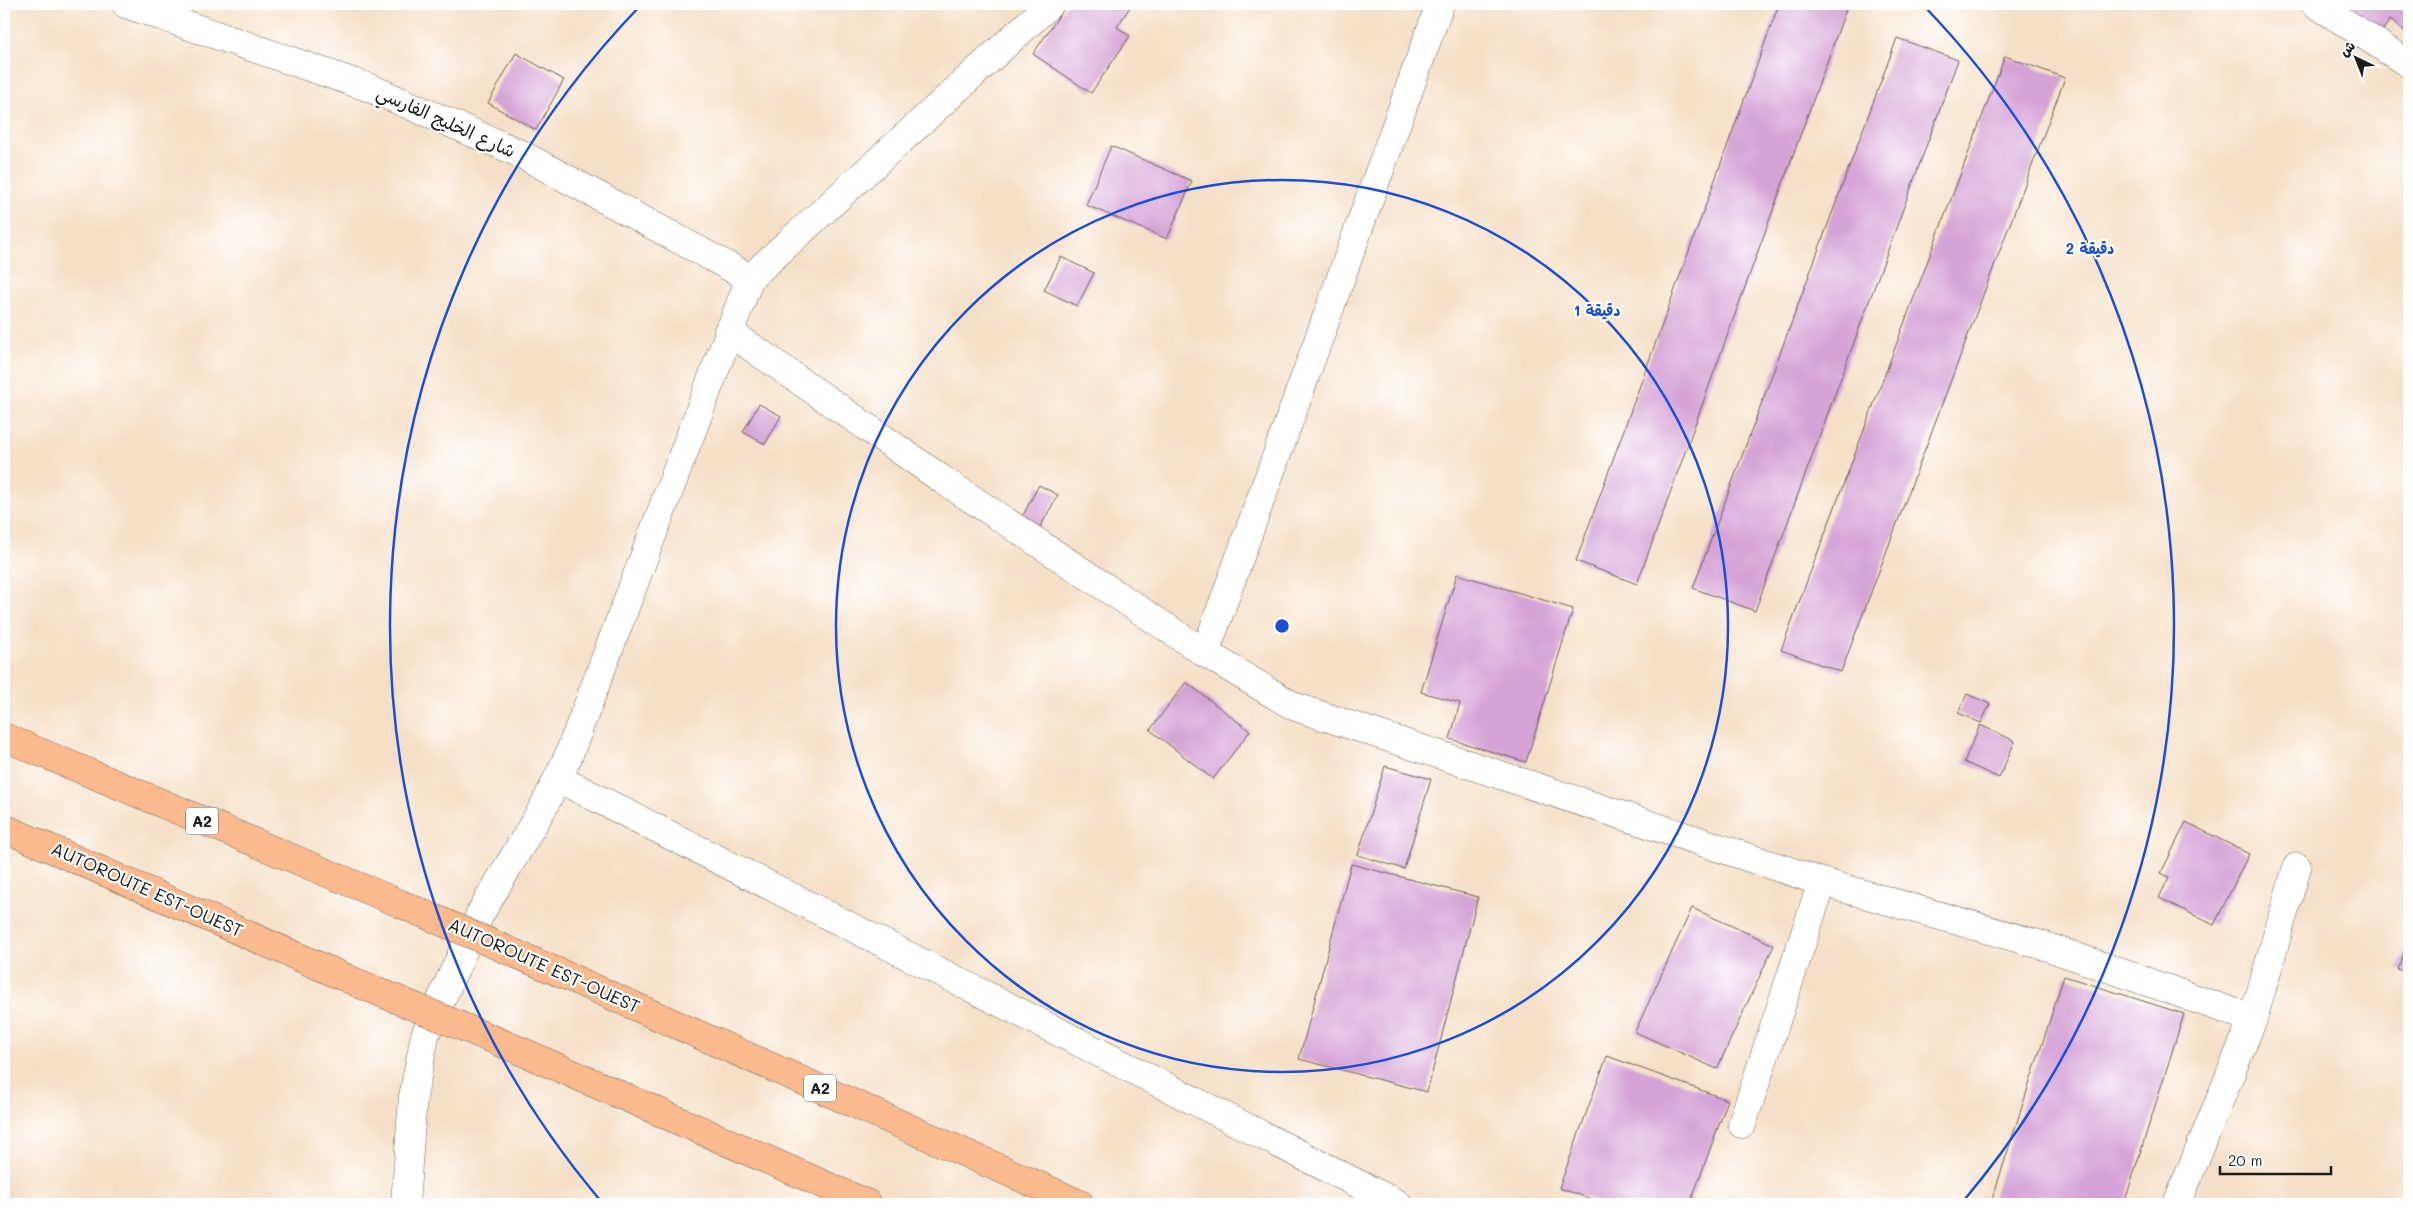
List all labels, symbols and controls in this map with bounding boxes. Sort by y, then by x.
north arrow [2330,32,2380,82]
text: ش [2335,36,2359,60]
street label: شارع الخليج الفارسي [371,80,520,167]
text: 2 دقيقة [2066,238,2114,258]
text: 1 دقيقة [1574,300,1620,320]
centre of rings [1273,617,1291,635]
road number: A2 [186,808,218,834]
street label: AUTOROUTE EST-OUEST [48,836,247,942]
street label: AUTOROUTE EST-OUEST [445,912,644,1018]
road number: A2 [804,1074,836,1102]
scale bar [2220,1143,2332,1175]
text: 20 m [2228,1150,2262,1170]

